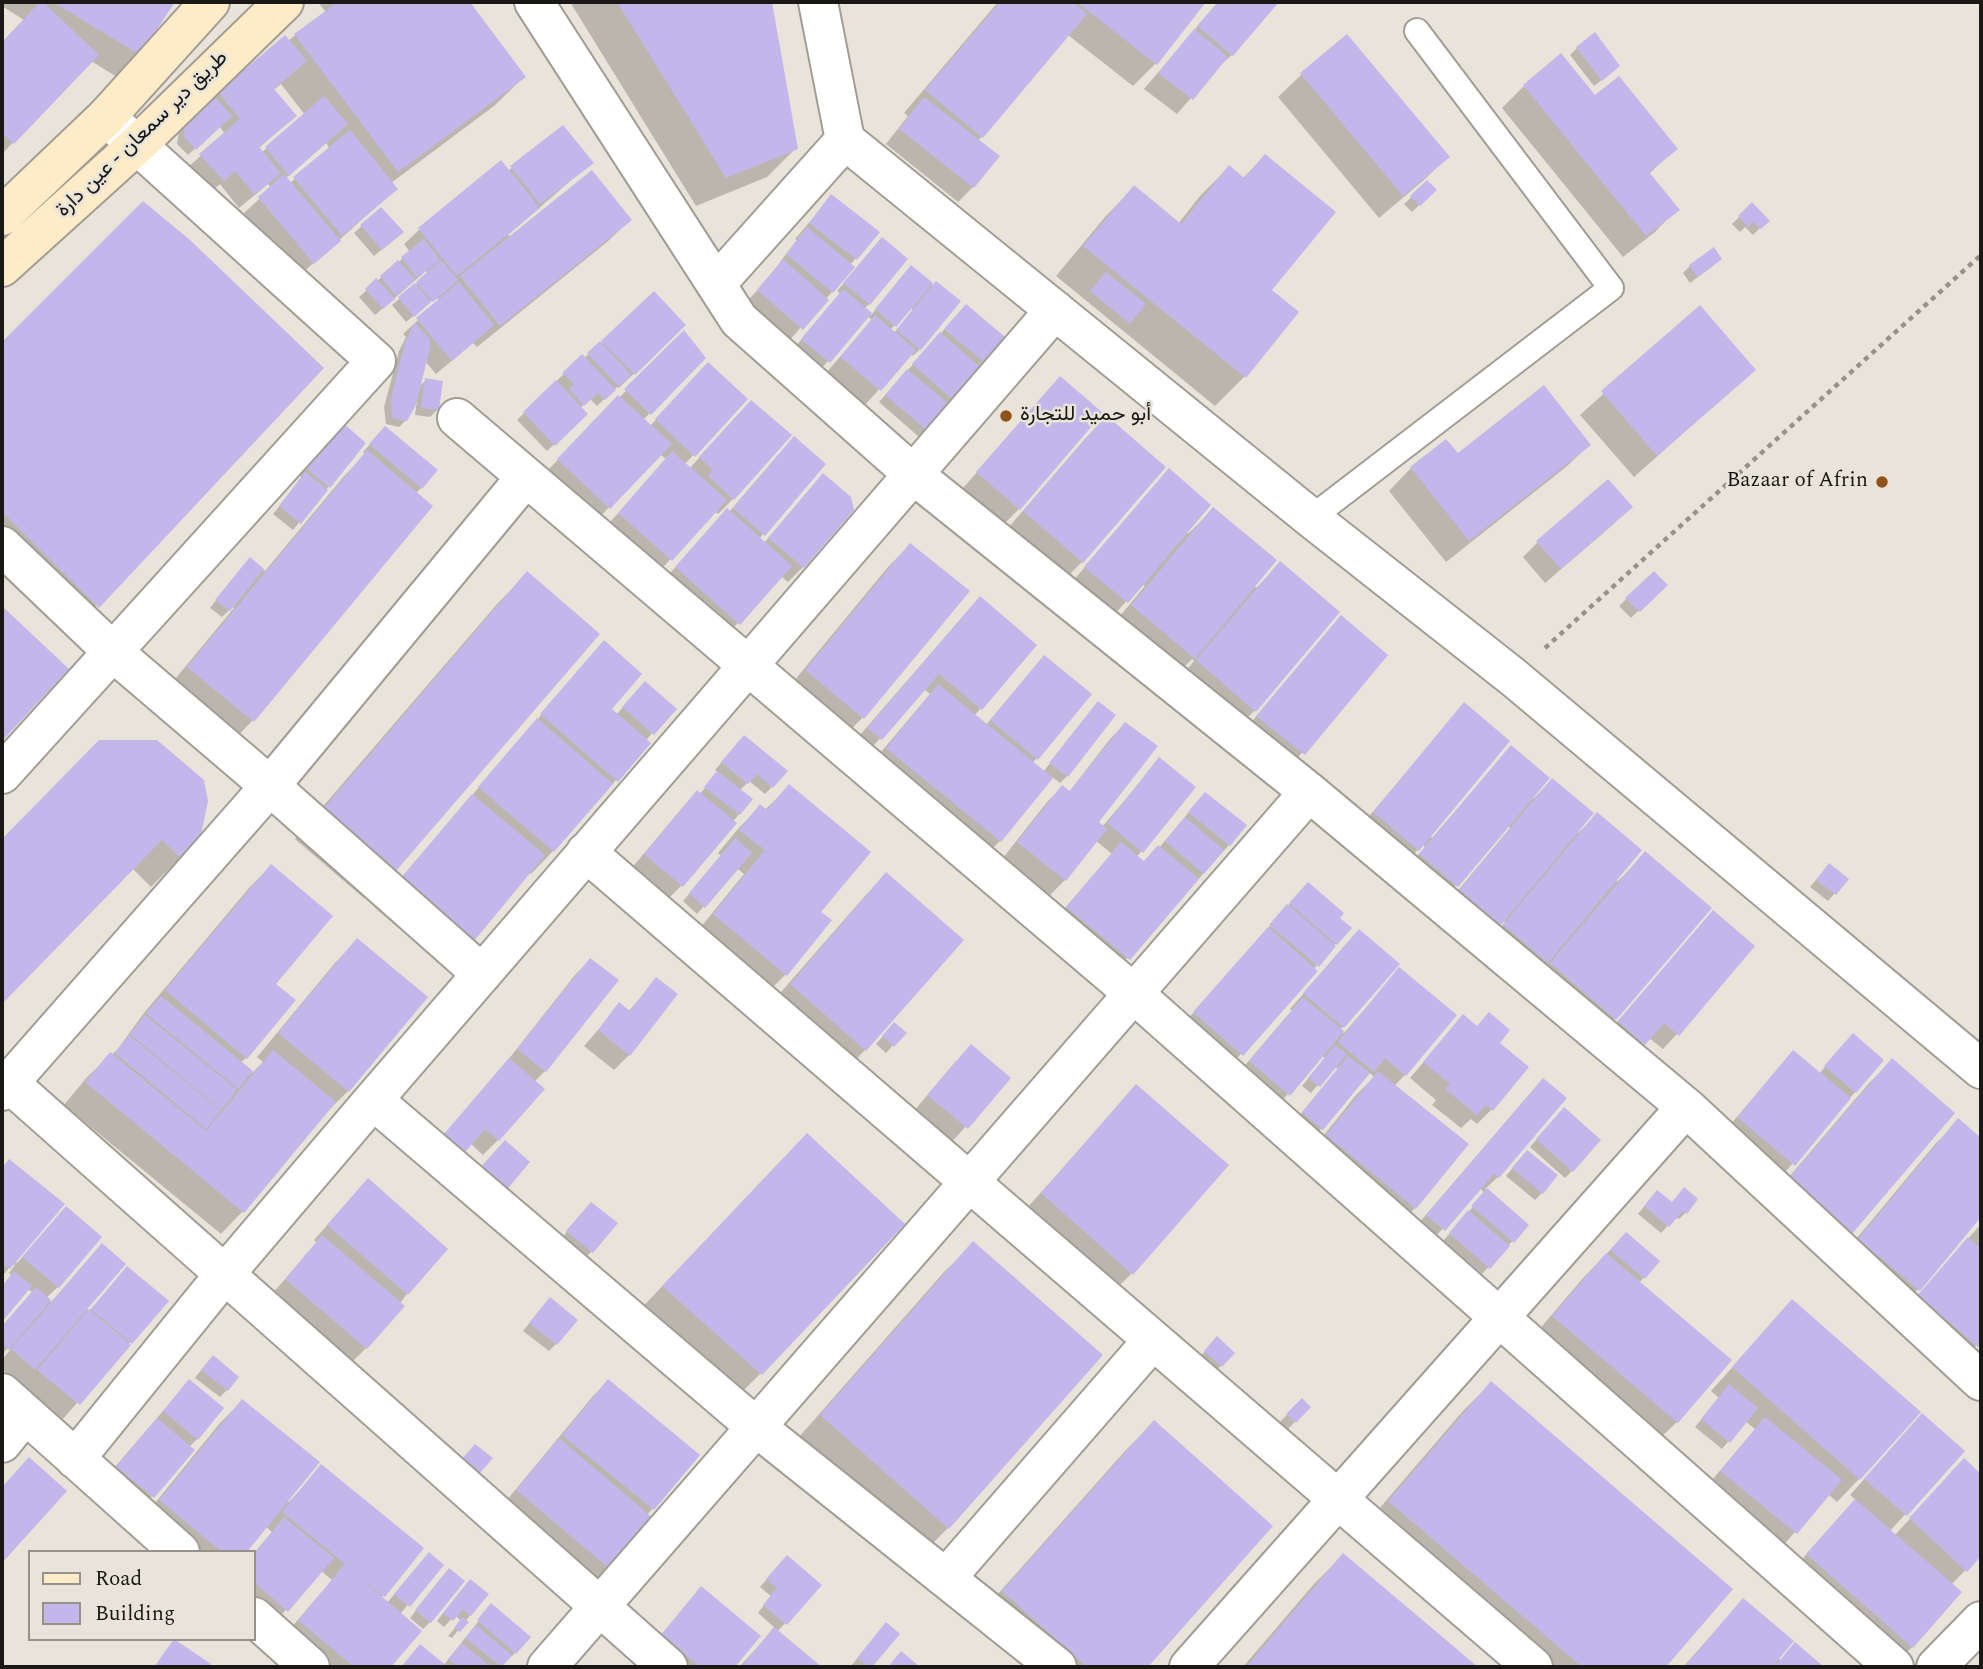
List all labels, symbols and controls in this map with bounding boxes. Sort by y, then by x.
street label: طريق دير سمعان - عين دارة [52,46,234,224]
place label: أبو حميد للتجارة [1020,403,1151,429]
marker: أبو حميد للتجارة [998,408,1014,424]
place label: Bazaar of Afrin [1726,469,1868,495]
marker: Bazaar of Afrin [1874,474,1890,490]
legend [28,1550,256,1641]
text: Road [95,1563,142,1595]
text: Building [95,1598,175,1630]

